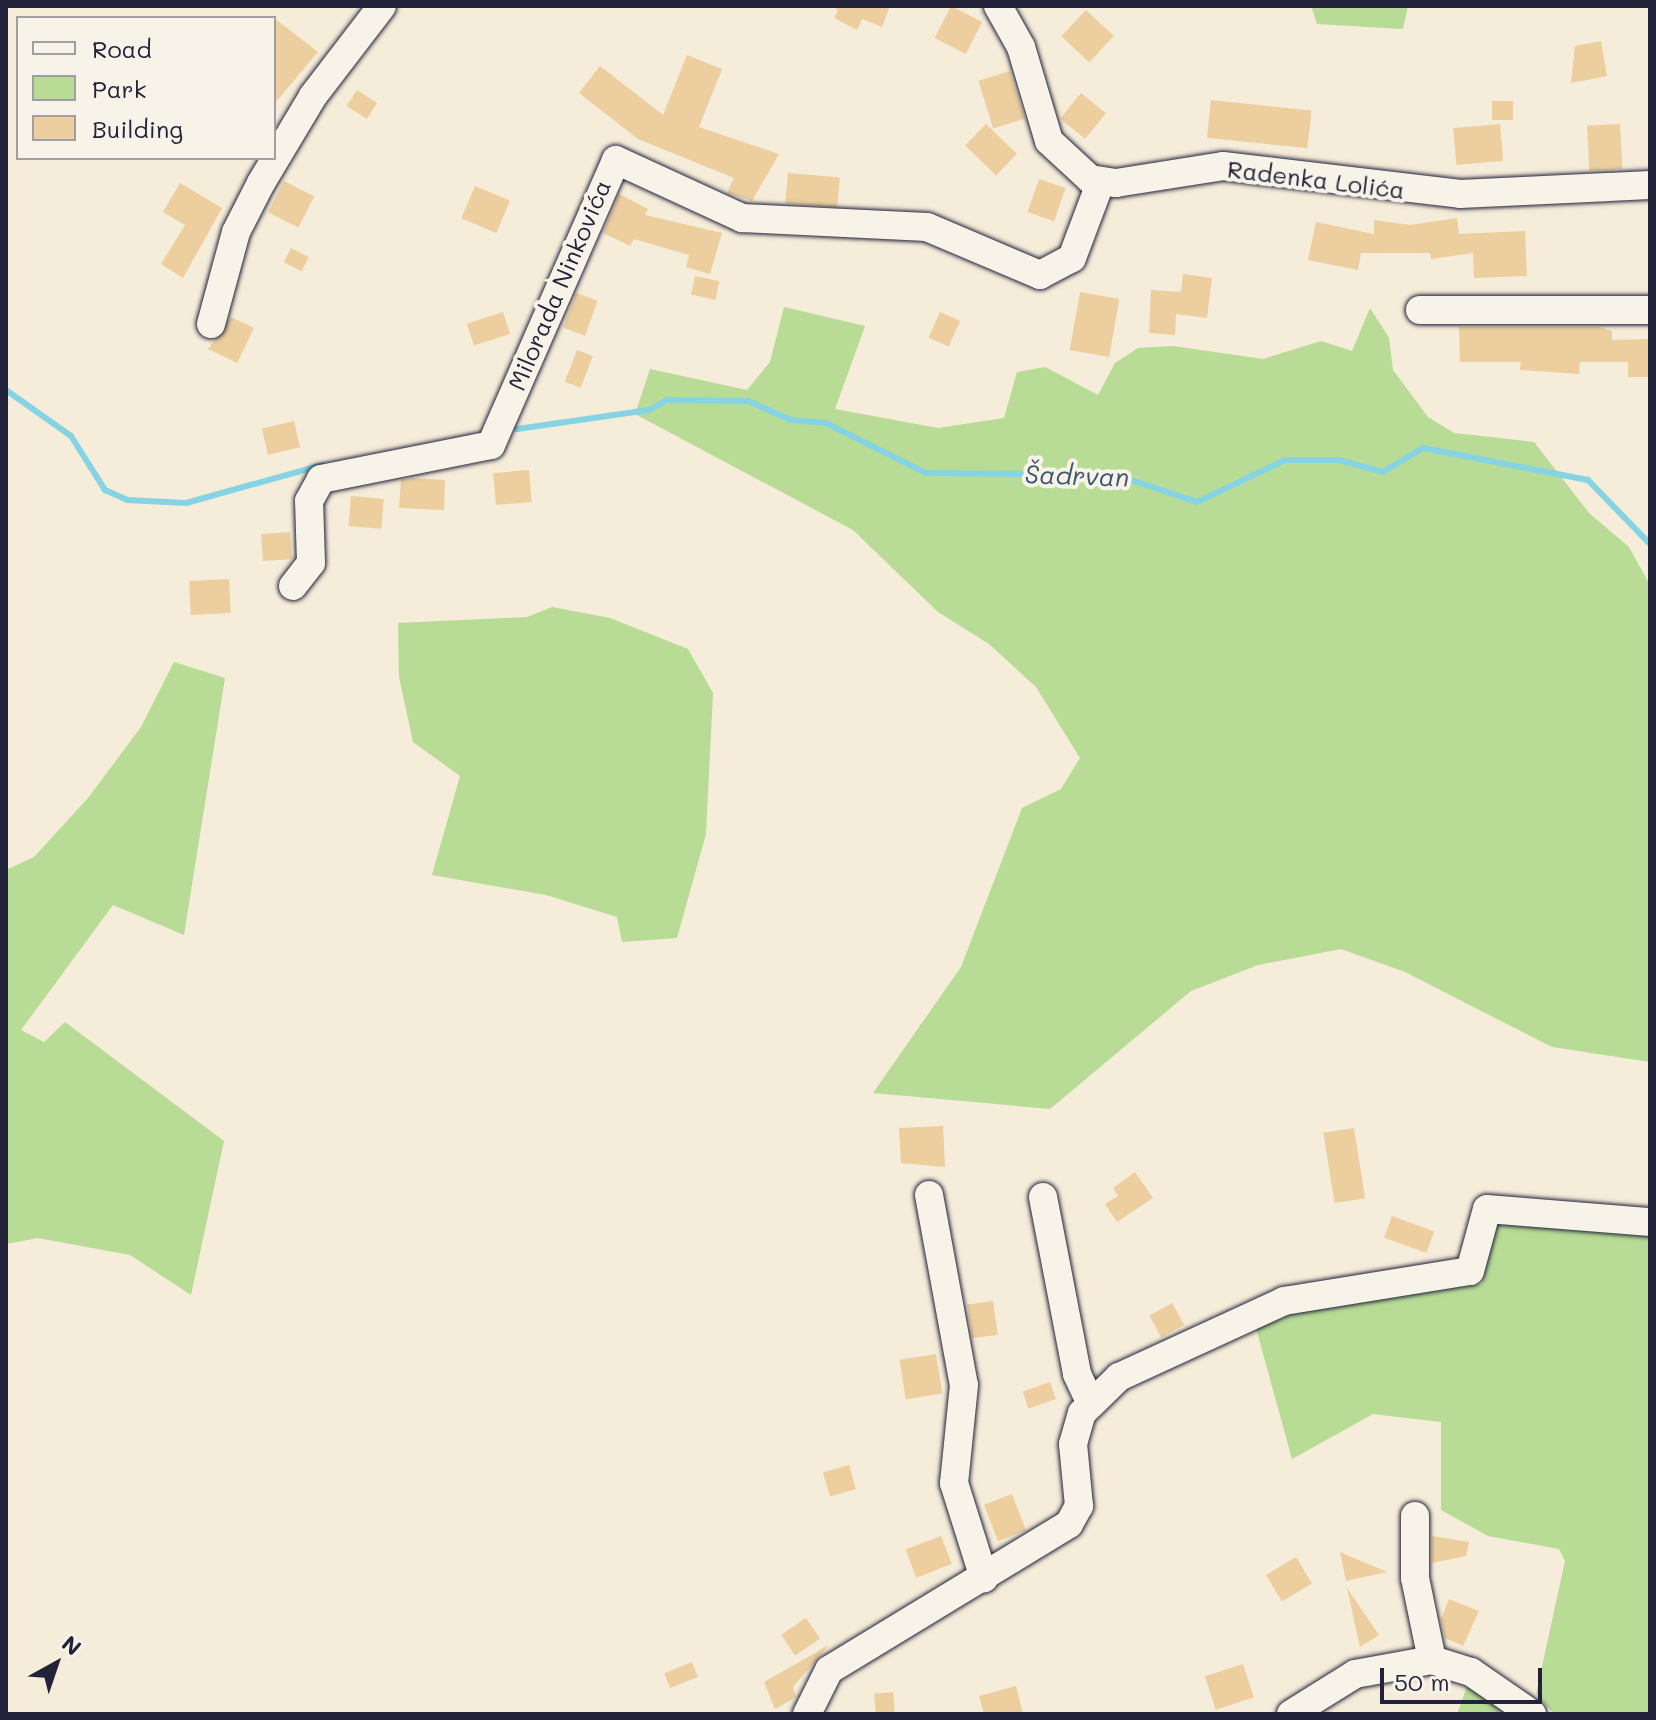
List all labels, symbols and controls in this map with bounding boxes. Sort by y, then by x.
legend [16,16,276,160]
text: Road [92,33,152,64]
text: Park [92,73,146,104]
text: Building [92,113,183,144]
street label: Radenka Lolića [1226,154,1406,204]
street label: Milorada Ninkovića [502,175,616,395]
water label: Šadrvan [1024,459,1130,493]
north arrow [16,1624,96,1704]
text: N [56,1629,87,1662]
scale bar [1384,1652,1546,1702]
text: 50 m [1394,1666,1450,1697]

